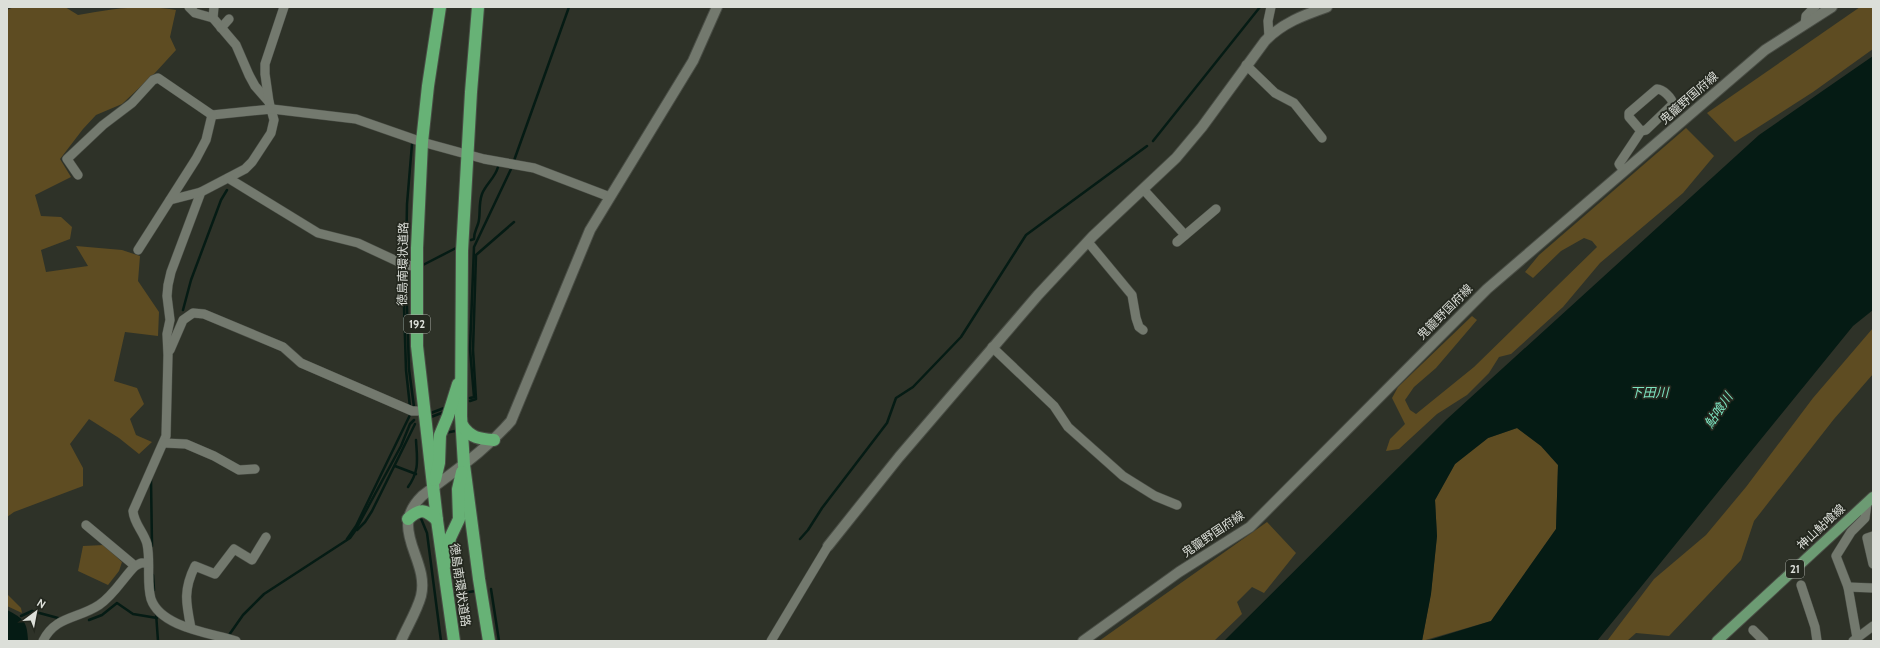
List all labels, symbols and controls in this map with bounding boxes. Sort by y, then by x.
street label: 鬼籠野国府線 [1657,68,1721,127]
street label: 徳島南環状道路 [394,222,411,306]
street label: 鬼籠野国府線 [1414,281,1475,342]
road number: 192 [404,315,430,333]
water label: 下田川 [1629,384,1670,400]
water label: 鮎喰川 [1700,388,1737,431]
street label: 神山鮎喰線 [1794,501,1848,553]
street label: 鬼籠野国府線 [1179,507,1247,560]
street label: 徳島南環状道路 [447,542,474,628]
road number: 21 [1786,560,1804,578]
north arrow [16,592,56,632]
text: N [34,596,48,612]

